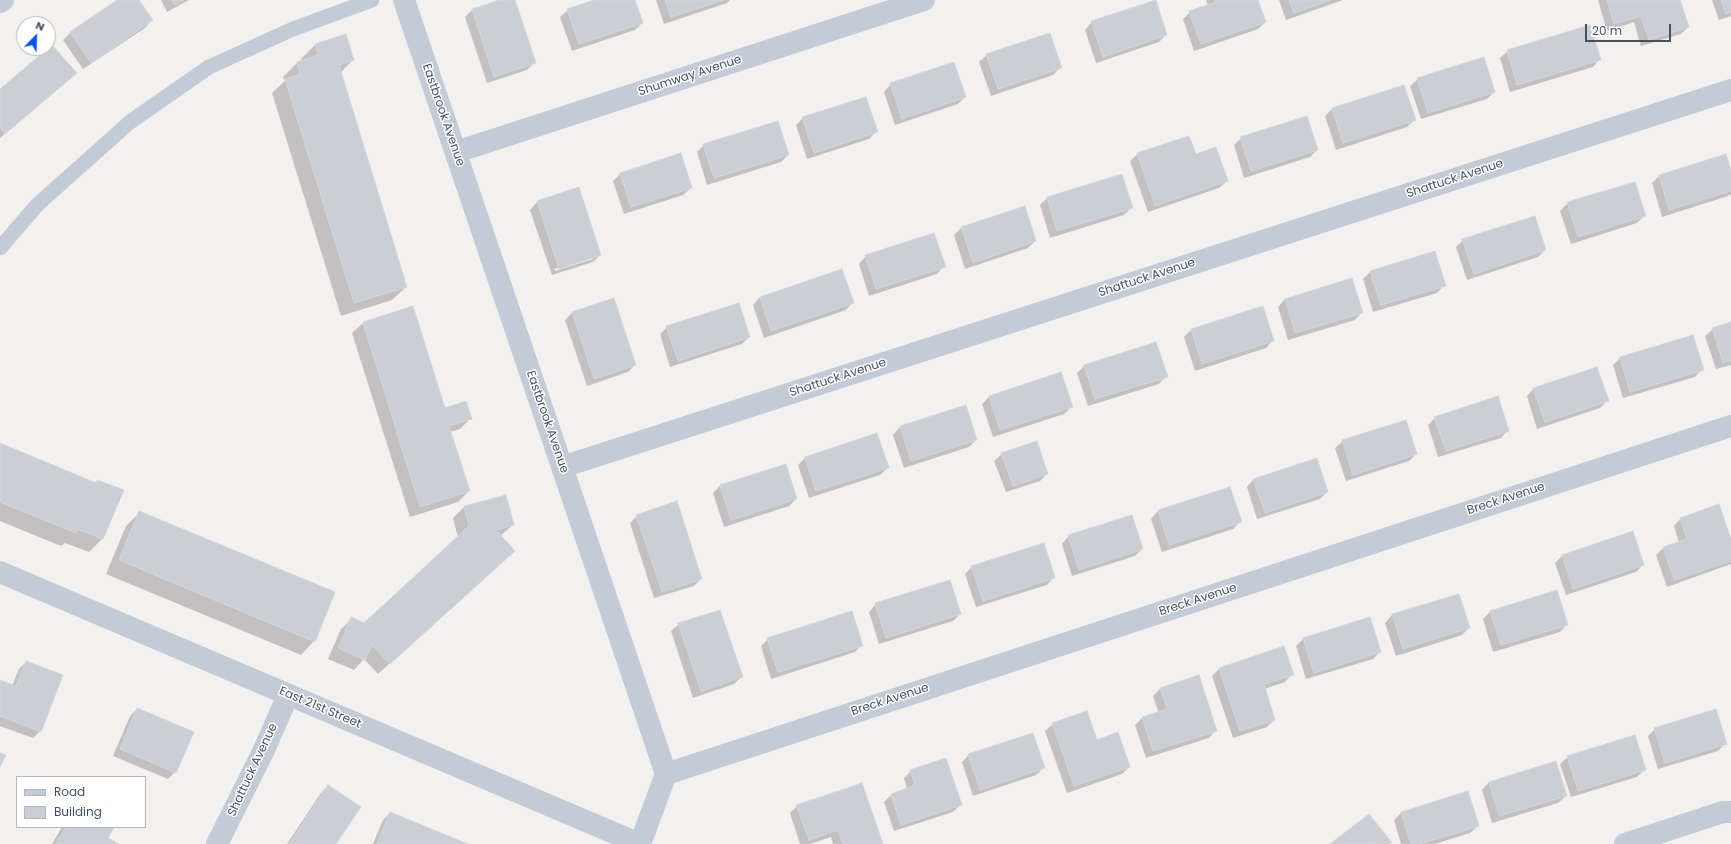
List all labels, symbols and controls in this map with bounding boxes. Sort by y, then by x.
north arrow [16,16,56,56]
scale bar [1587,16,1673,42]
text: N [33,17,47,35]
text: 20 m [1592,22,1622,39]
street label: Shumway Avenue [637,53,743,99]
street label: Eastbrook Avenue [419,62,467,168]
street label: Shattuck Avenue [1405,157,1505,201]
street label: Shattuck Avenue [1097,256,1197,300]
street label: Shattuck Avenue [788,356,888,400]
street label: Eastbrook Avenue [523,369,571,475]
street label: Breck Avenue [1465,480,1547,518]
street label: Breck Avenue [1157,581,1239,619]
street label: Breck Avenue [849,681,931,719]
street label: East 21st Street [277,684,363,732]
street label: Shattuck Avenue [225,721,281,819]
legend [16,776,146,828]
text: Road [54,783,85,800]
text: Building [54,803,102,820]

